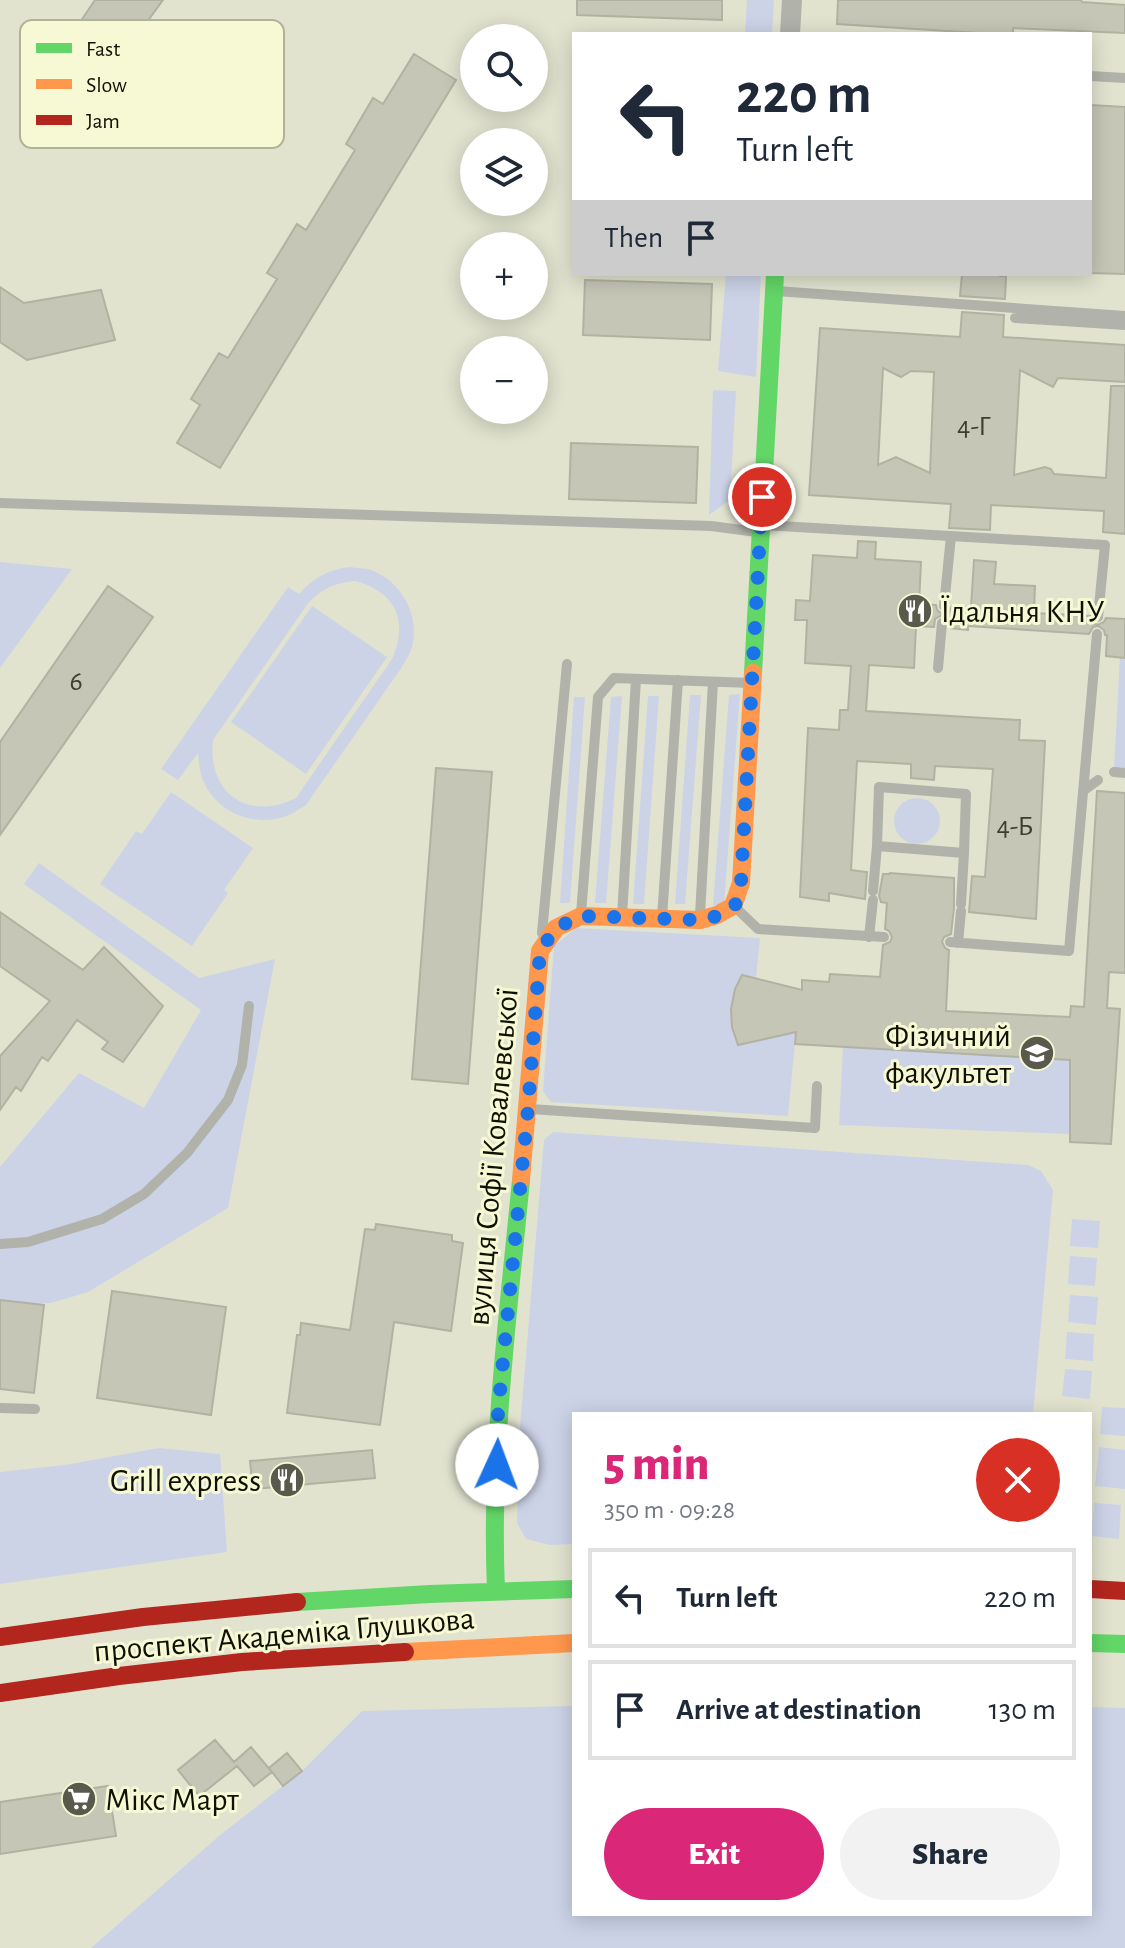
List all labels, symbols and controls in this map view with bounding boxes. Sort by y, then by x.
legend [20,20,284,148]
map controls [460,24,548,424]
button: search [460,24,548,112]
text: Fast [86,38,120,60]
icon: left [604,64,708,168]
text: 220 m [736,67,872,123]
text: Slow [86,74,127,96]
text: Jam [86,110,120,132]
button: layers [460,128,548,216]
text: Turn left [736,132,853,168]
icon: arrive [679,216,723,260]
text: Then [604,223,663,253]
button: + [460,232,548,320]
button: − [460,336,548,424]
house number: 4-Г [957,413,991,441]
pin [728,463,796,531]
icon: arrive [740,475,784,519]
restaurant icon: Їдальня КНУ [896,592,934,630]
place label: Їдальня КНУ [941,595,1105,628]
house number: 6 [69,668,83,696]
house number: 4-Б [996,813,1034,841]
street label: вулиця Софії Ковалевської [462,987,524,1327]
place label: Фізичний факультет [885,1020,1011,1089]
school or university icon: Фізичний факультет [1018,1034,1056,1072]
position arrow [455,1423,539,1507]
button: close [976,1438,1060,1522]
text: 5 min [604,1441,710,1489]
restaurant icon: Grill express [268,1461,306,1499]
place label: Grill express [110,1465,261,1497]
text: 350 m · 09:28 [604,1497,735,1523]
icon: left [608,1576,652,1620]
text: Turn left [676,1583,777,1613]
text: 220 m [984,1583,1056,1613]
street label: проспект Академіка Глушкова [92,1602,476,1668]
icon: arrive [608,1688,652,1732]
text: Arrive at destination [676,1695,922,1725]
text: 130 m [989,1695,1056,1725]
supermarket icon: Мікс Март [60,1780,98,1818]
place label: Мікс Март [105,1784,239,1816]
button: Exit [604,1808,824,1900]
button: Share [840,1808,1060,1900]

